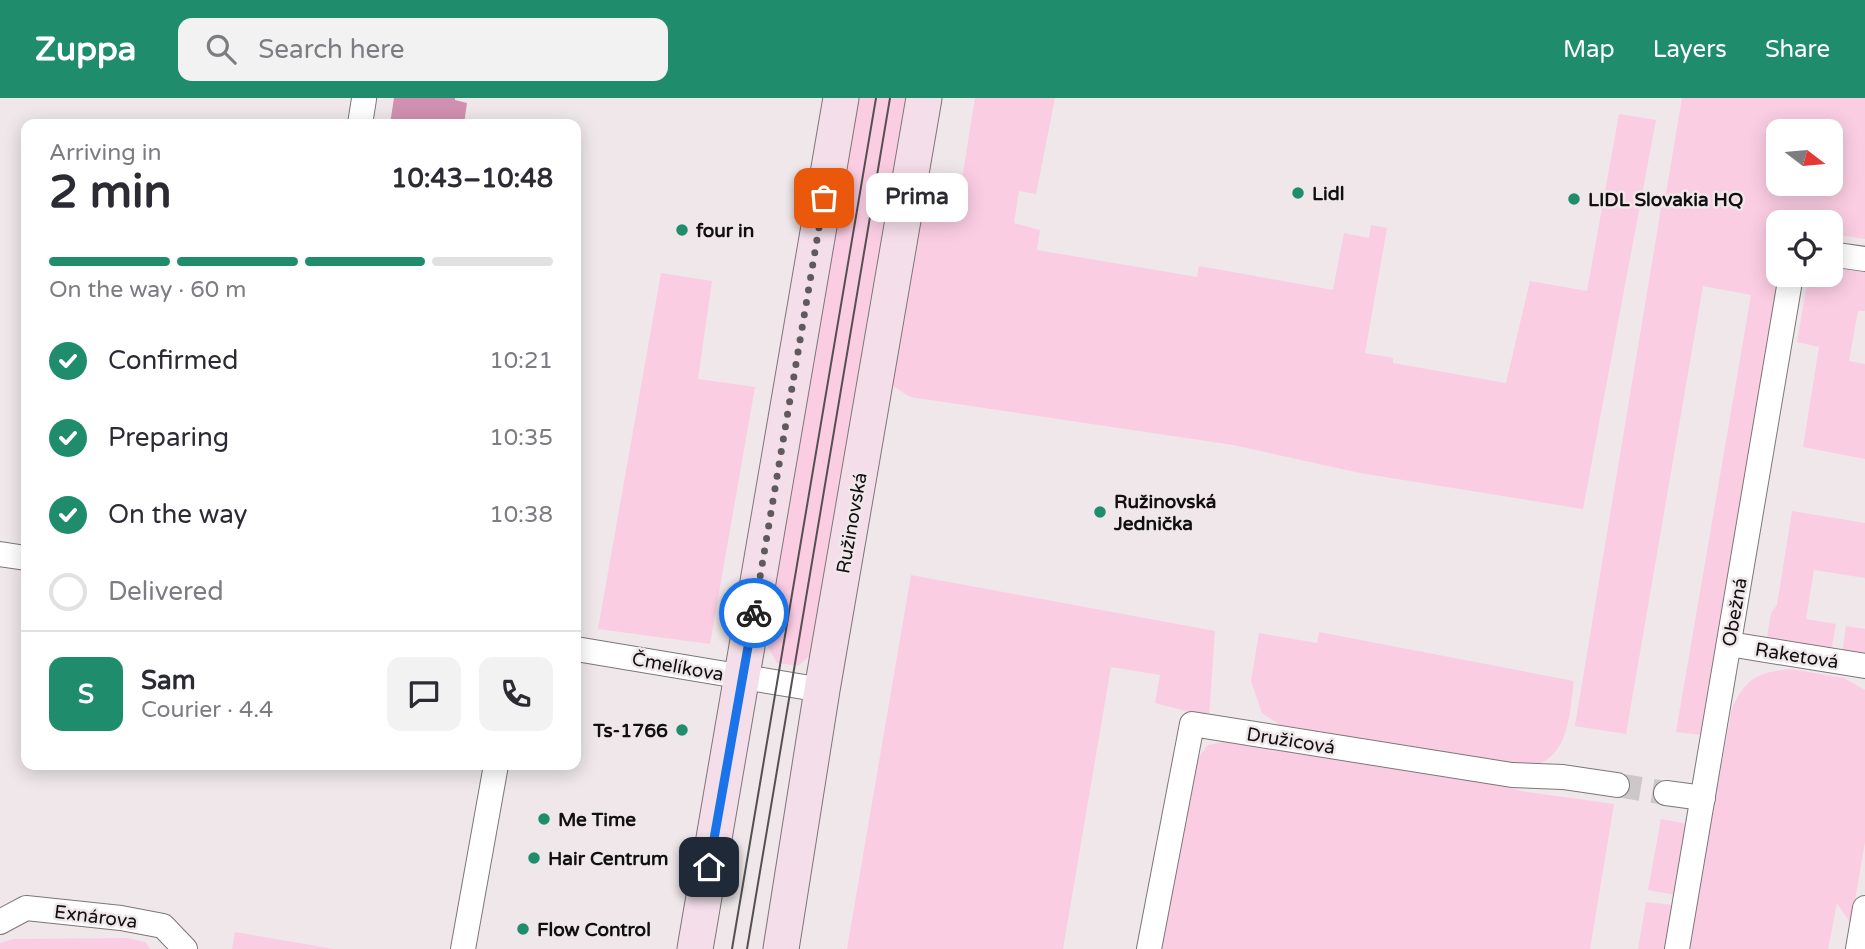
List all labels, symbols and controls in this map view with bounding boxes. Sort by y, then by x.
search box [178,18,668,81]
text: Zuppa [35,30,136,69]
icon: search [202,30,240,68]
text: Search here [258,34,405,65]
text: Map [1563,35,1615,64]
text: Layers [1653,35,1727,64]
text: Share [1765,35,1830,64]
north arrow [1766,119,1843,196]
map controls [1766,119,1843,287]
text: Arriving in [49,139,162,167]
text: 10:43–10:48 [391,163,553,194]
text: 2 min [49,165,172,220]
pin [794,168,854,228]
callout: Prima [866,174,968,222]
icon: bag [805,179,843,217]
text: Prima [885,183,949,211]
place label: Lidl [1312,183,1344,205]
marker: Lidl [1290,185,1306,201]
place label: LIDL Slovakia HQ [1588,189,1743,211]
marker: LIDL Slovakia HQ [1566,191,1582,207]
button: locate [1766,210,1843,287]
place label: four in [696,220,754,242]
marker: four in [674,222,690,238]
text: On the way · 60 m [49,276,246,304]
icon: check [49,342,87,380]
text: Confirmed [108,345,238,376]
text: 10:21 [489,347,553,375]
icon: check [49,419,87,457]
text: Preparing [108,422,229,453]
text: 10:35 [489,424,553,452]
street label: Ružinovská [832,471,872,575]
place label: Ružinovská Jednička [1113,491,1216,535]
icon: check [49,496,87,534]
text: On the way [108,499,248,530]
text: 10:38 [489,501,553,529]
marker: Ružinovská Jednička [1092,504,1108,520]
text: Delivered [108,576,224,607]
street label: Obežná [1718,576,1752,648]
courier [719,578,789,648]
icon: bike [735,594,773,632]
street label: Raketová [1753,639,1840,673]
street label: Čmelíkova [630,648,726,686]
button: chat [387,657,461,731]
button: phone [479,657,553,731]
text: Sam [141,665,196,696]
text: S [78,679,94,710]
text: Courier · 4.4 [141,696,273,724]
place label: Ts-1766 [592,720,668,742]
marker: Ts-1766 [674,722,690,738]
street label: Družicová [1245,723,1337,759]
place label: Me Time [558,809,636,831]
marker: Me Time [536,811,552,827]
pin [679,837,739,897]
place label: Hair Centrum [548,848,669,870]
icon: home [690,848,728,886]
marker: Hair Centrum [526,850,542,866]
street label: Exnárova [53,901,139,933]
place label: Flow Control [537,919,651,941]
marker: Flow Control [515,921,531,937]

